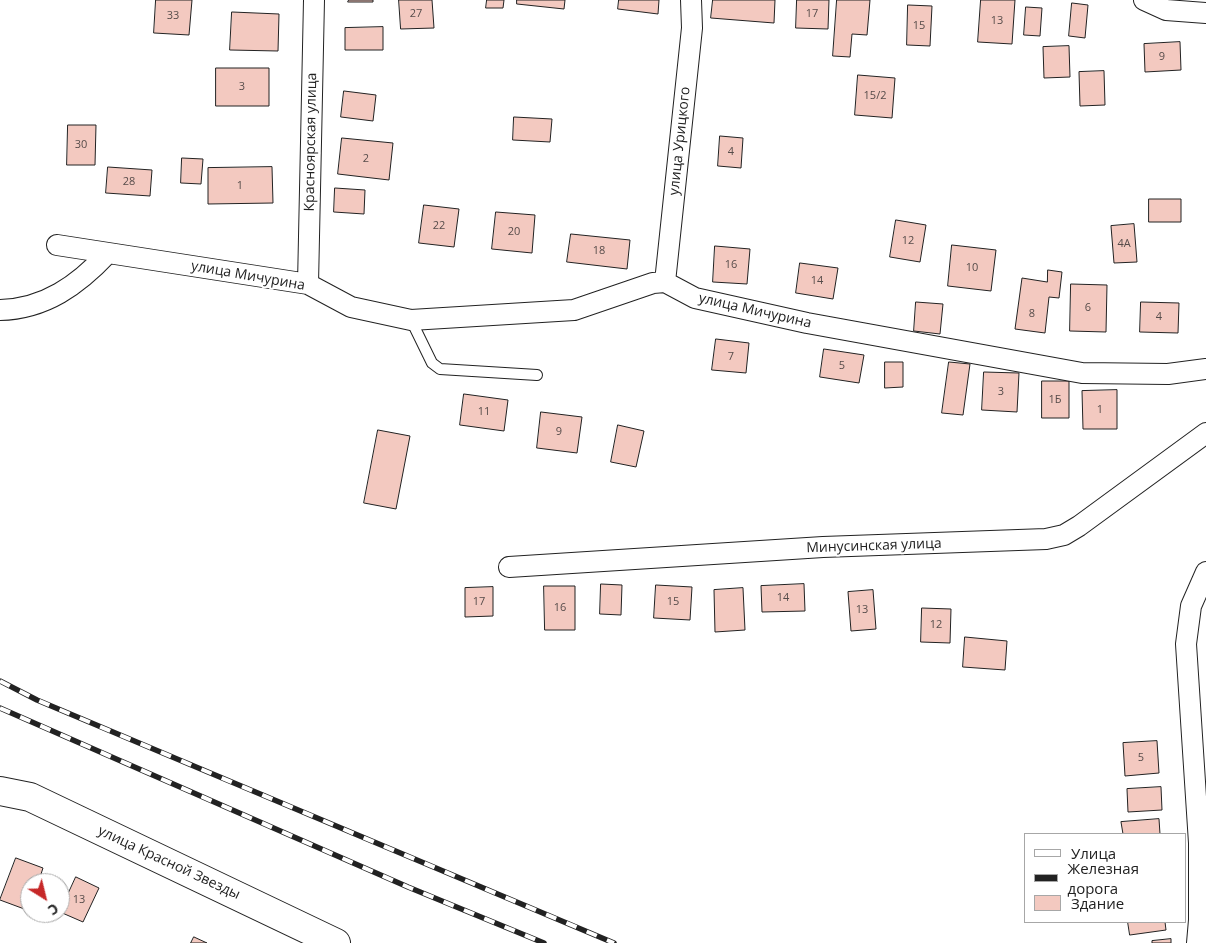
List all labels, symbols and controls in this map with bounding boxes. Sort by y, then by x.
house number: 27 [410,7,422,21]
house number: 17 [806,7,818,21]
house number: 33 [167,9,179,23]
house number: 13 [991,14,1003,28]
house number: 15 [913,19,925,33]
house number: 9 [1159,50,1165,64]
street label: Красноярская улица [301,72,321,212]
house number: 3 [239,80,245,94]
street label: улица Урицкого [666,86,694,196]
house number: 15/2 [864,89,886,103]
house number: 30 [75,138,87,152]
house number: 4 [728,145,734,159]
house number: 2 [363,152,369,166]
house number: 28 [123,175,135,189]
house number: 1 [237,179,243,193]
house number: 22 [433,219,445,233]
house number: 20 [508,225,520,239]
house number: 12 [902,234,914,248]
house number: 4А [1117,237,1131,251]
house number: 18 [593,244,605,258]
street label: улица Мичурина [190,258,306,294]
house number: 16 [725,258,737,272]
house number: 10 [966,261,978,275]
house number: 14 [811,274,823,288]
street label: улица Мичурина [697,290,813,332]
house number: 6 [1085,301,1091,315]
house number: 8 [1029,307,1035,321]
house number: 4 [1156,310,1162,324]
house number: 7 [728,350,734,364]
house number: 5 [839,359,845,373]
house number: 3 [998,385,1004,399]
house number: 1Б [1048,393,1062,407]
house number: 1 [1097,403,1103,417]
house number: 11 [478,405,490,419]
house number: 9 [556,425,562,439]
street label: Минусинская улица [806,535,942,557]
house number: 14 [777,591,789,605]
house number: 17 [473,595,485,609]
house number: 15 [667,595,679,609]
house number: 16 [554,601,566,615]
house number: 13 [856,603,868,617]
house number: 12 [930,618,942,632]
house number: 5 [1138,751,1144,765]
street label: улица Красной Звезды [95,823,243,903]
legend [1024,833,1186,923]
text: Улица [1071,843,1116,863]
text: Железная дорога [1068,858,1139,898]
north arrow [20,873,70,923]
house number: 13 [73,893,85,907]
text: Здание [1071,893,1124,913]
text: С [44,899,63,920]

